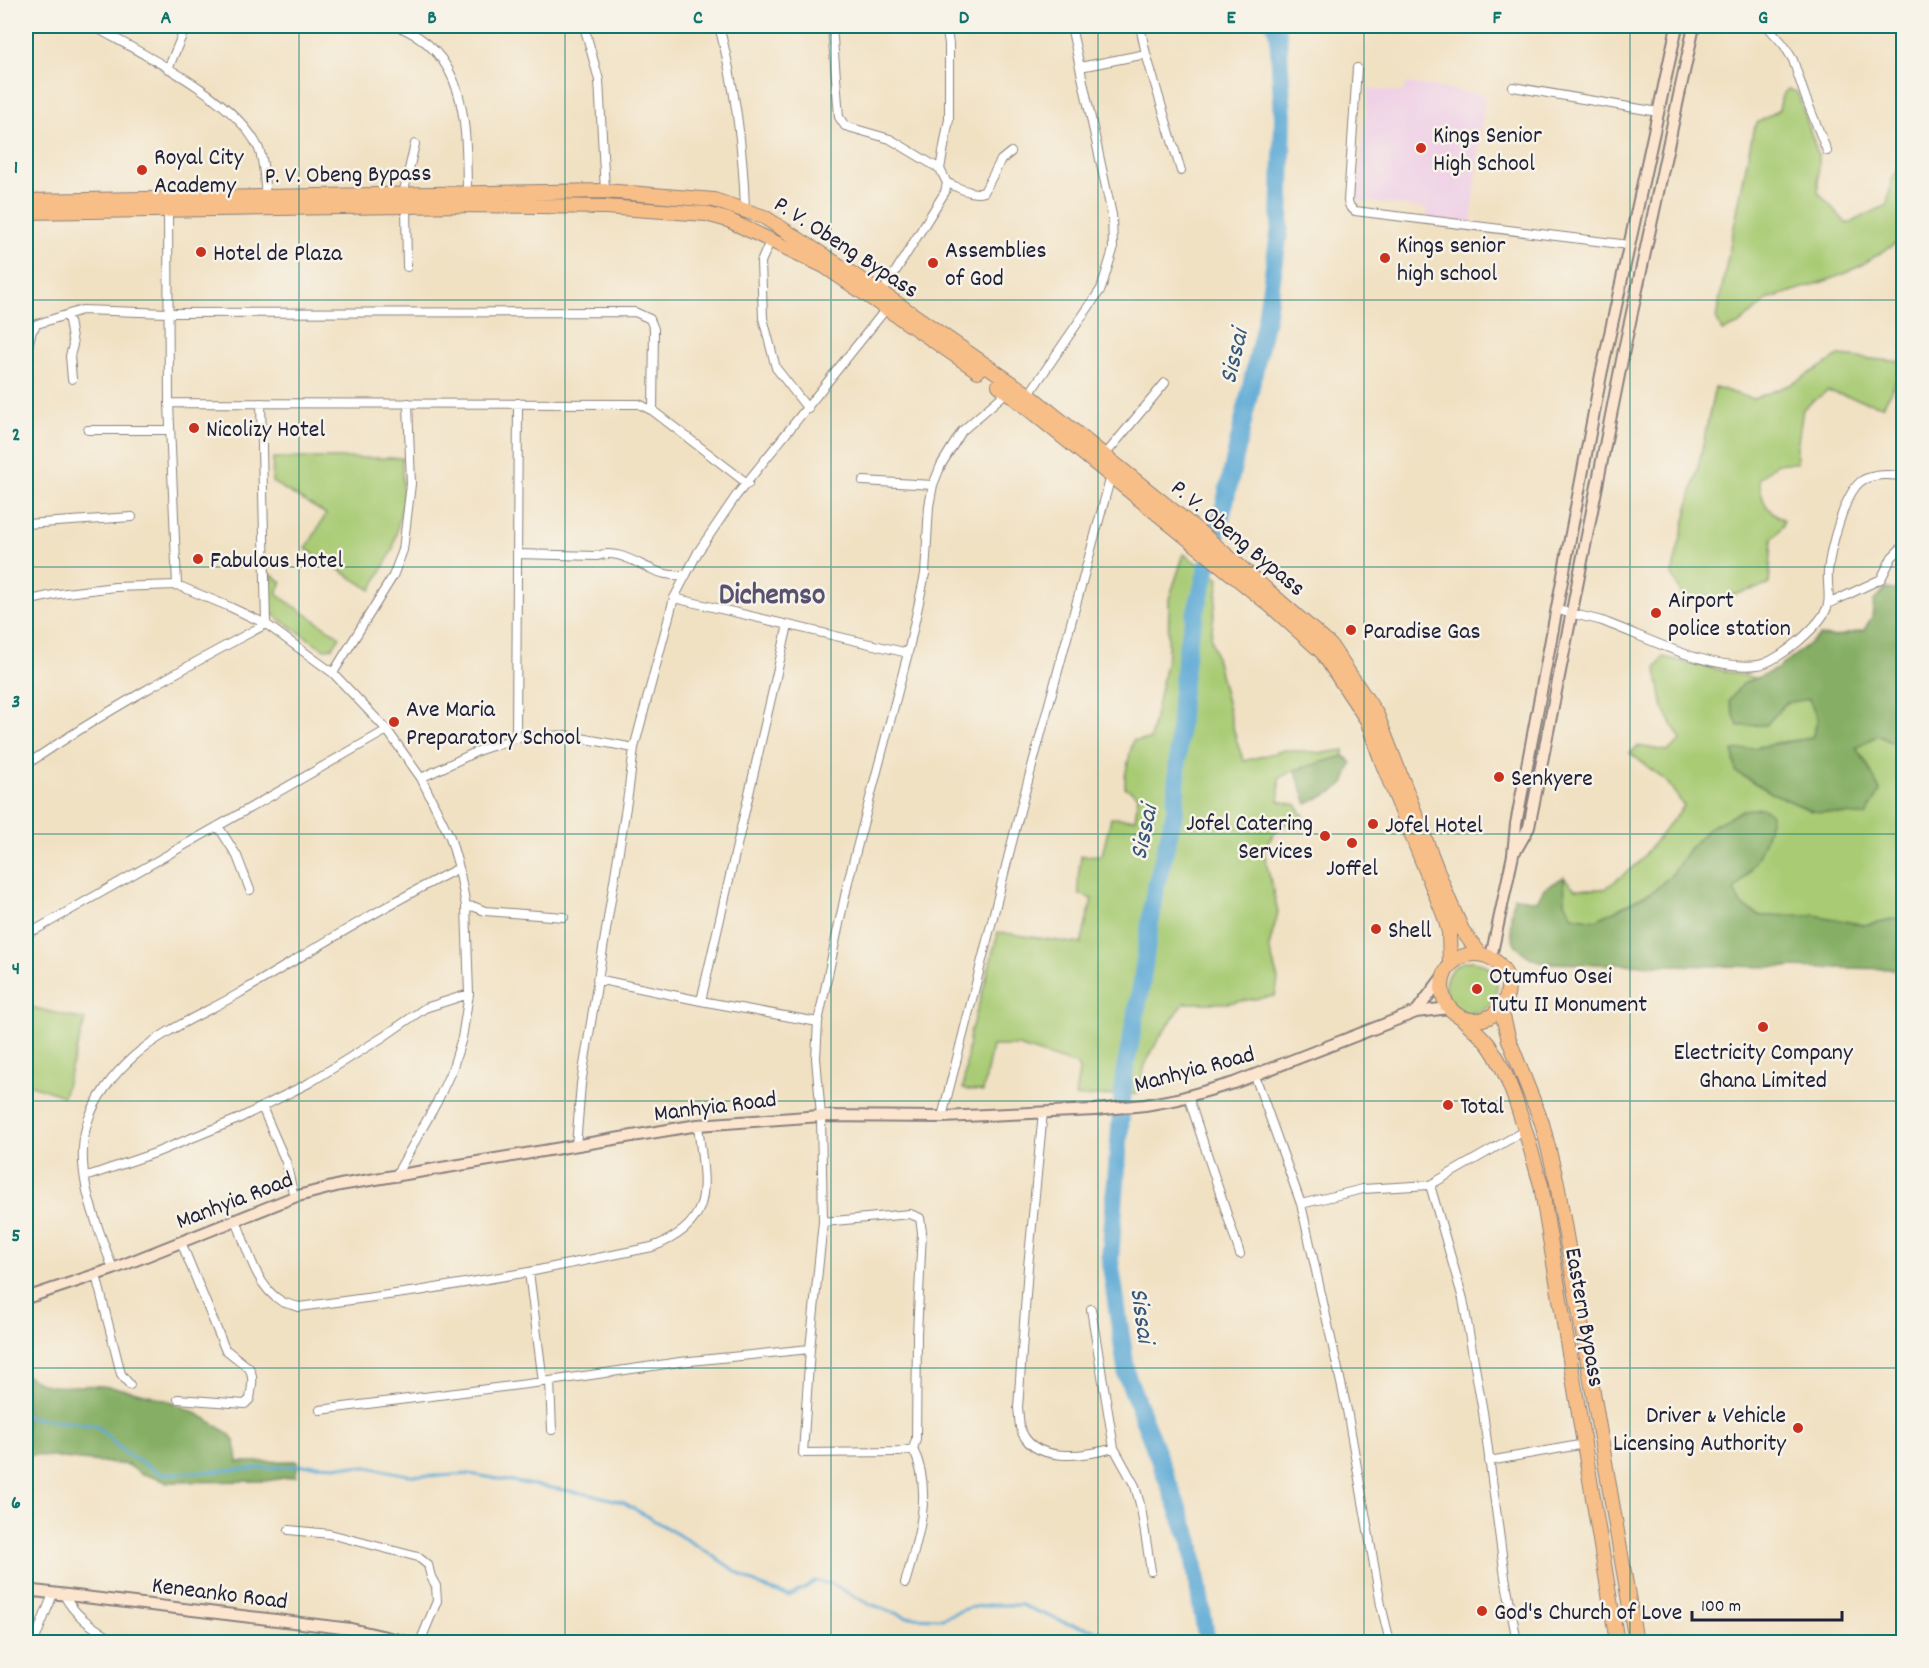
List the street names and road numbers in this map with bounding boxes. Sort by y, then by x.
street label: P. V. Obeng Bypass [264,158,432,194]
street label: P. V. Obeng Bypass [766,189,925,308]
street label: P. V. Obeng Bypass [1162,473,1312,606]
street label: Manhyia Road [1131,1039,1259,1103]
street label: Manhyia Road [652,1084,779,1132]
street label: Manhyia Road [171,1164,299,1240]
street label: Eastern Bypass [1554,1245,1612,1390]
street label: Keneanko Road [150,1570,289,1620]

